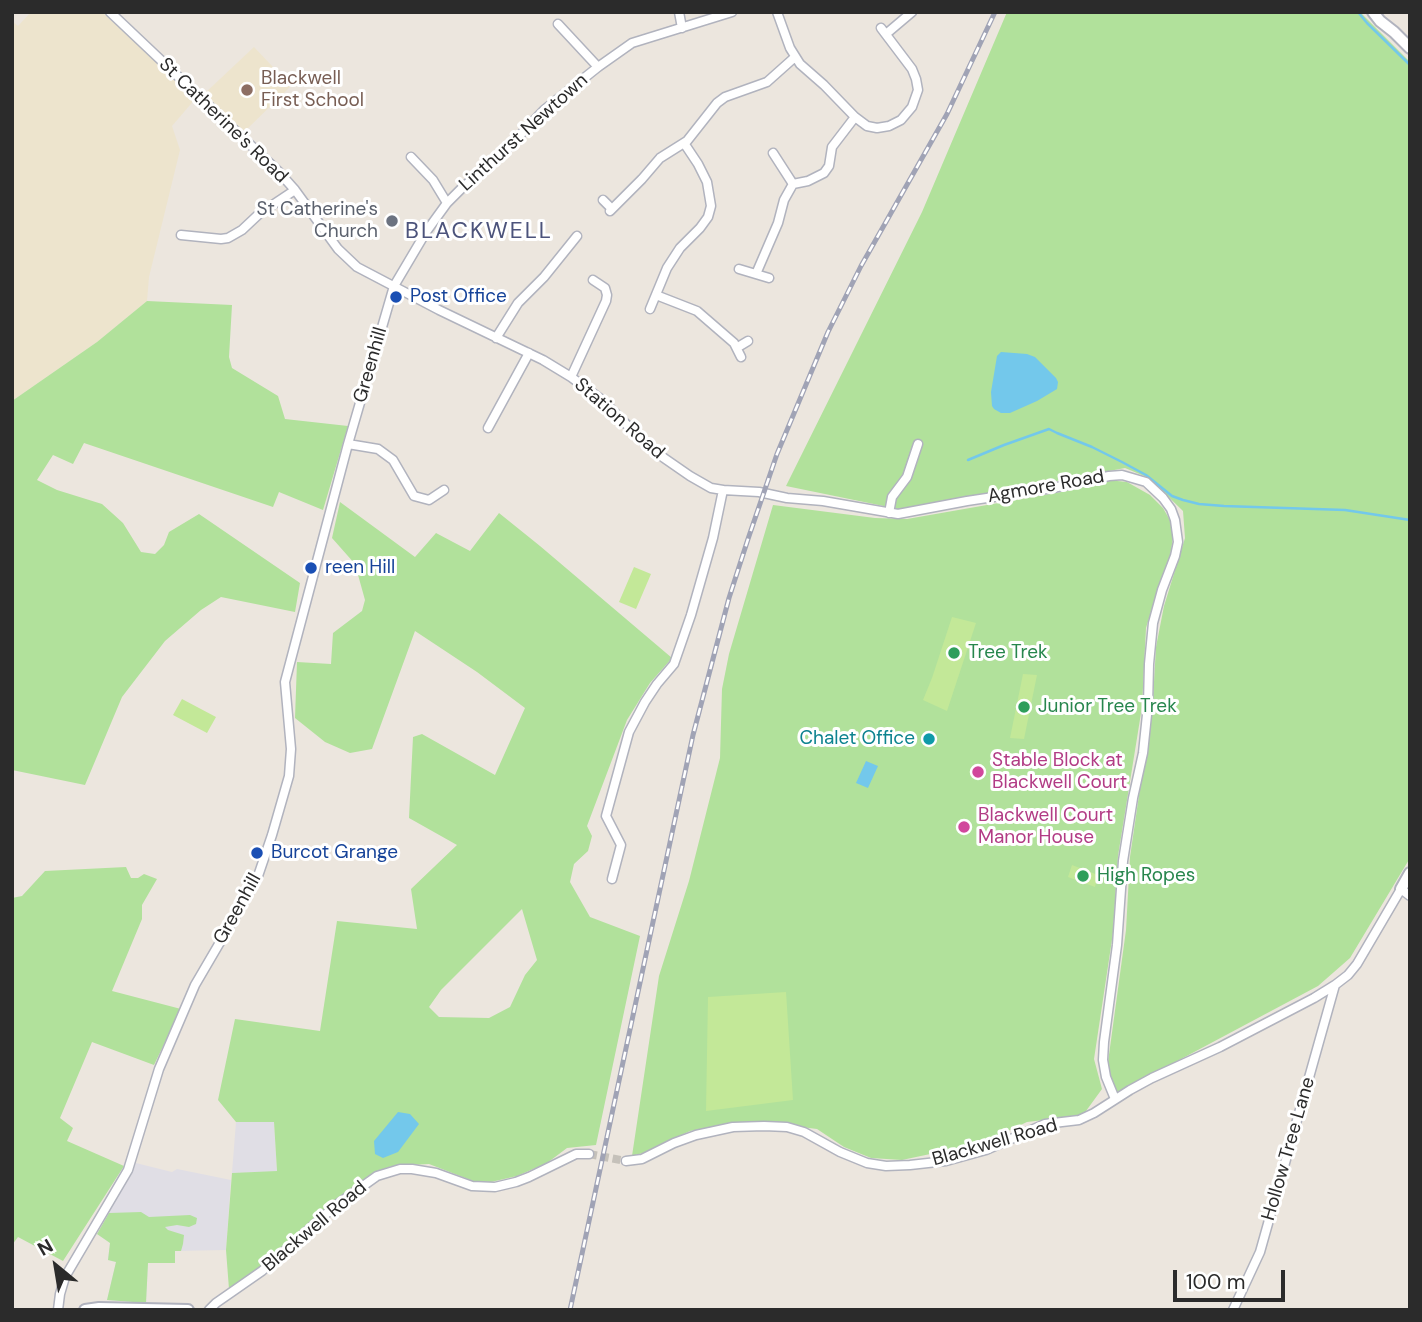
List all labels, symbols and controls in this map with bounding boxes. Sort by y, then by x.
street label: St Catherine's Road [154,54,292,188]
place label: Blackwell First School [261,68,364,112]
street label: Linthurst Newtown [455,69,593,197]
marker: Blackwell First School [239,82,255,98]
place label: St Catherine's Church [257,199,378,243]
marker: St Catherine's Church [384,213,400,229]
district label: BLACKWELL [406,218,552,246]
place label: Post Office [410,286,507,308]
marker: Post Office [388,289,404,305]
street label: Greenhill [349,325,393,405]
street label: Station Road [569,374,669,464]
street label: Agmore Road [986,466,1106,508]
place label: reen Hill [325,557,395,579]
marker: reen Hill [303,560,319,576]
place label: Tree Trek [968,642,1047,664]
marker: Tree Trek [946,645,962,661]
place label: Junior Tree Trek [1038,696,1177,718]
marker: Junior Tree Trek [1016,699,1032,715]
place label: Chalet Office [799,728,915,750]
marker: Chalet Office [921,731,937,747]
place label: Stable Block at Blackwell Court [992,750,1127,794]
marker: Stable Block at Blackwell Court [970,764,986,780]
place label: Blackwell Court Manor House [978,805,1113,849]
marker: Blackwell Court Manor House [956,819,972,835]
place label: Burcot Grange [271,842,398,864]
marker: Burcot Grange [249,845,265,861]
place label: High Ropes [1097,865,1195,887]
marker: High Ropes [1075,868,1091,884]
street label: Greenhill [209,870,267,948]
street label: Hollow Tree Lane [1258,1075,1320,1223]
street label: Blackwell Road [930,1114,1060,1172]
street label: Blackwell Road [258,1177,372,1277]
north arrow [21,1231,91,1301]
text: N [33,1233,57,1262]
scale bar [1177,1256,1289,1300]
text: 100 m [1186,1268,1246,1296]

